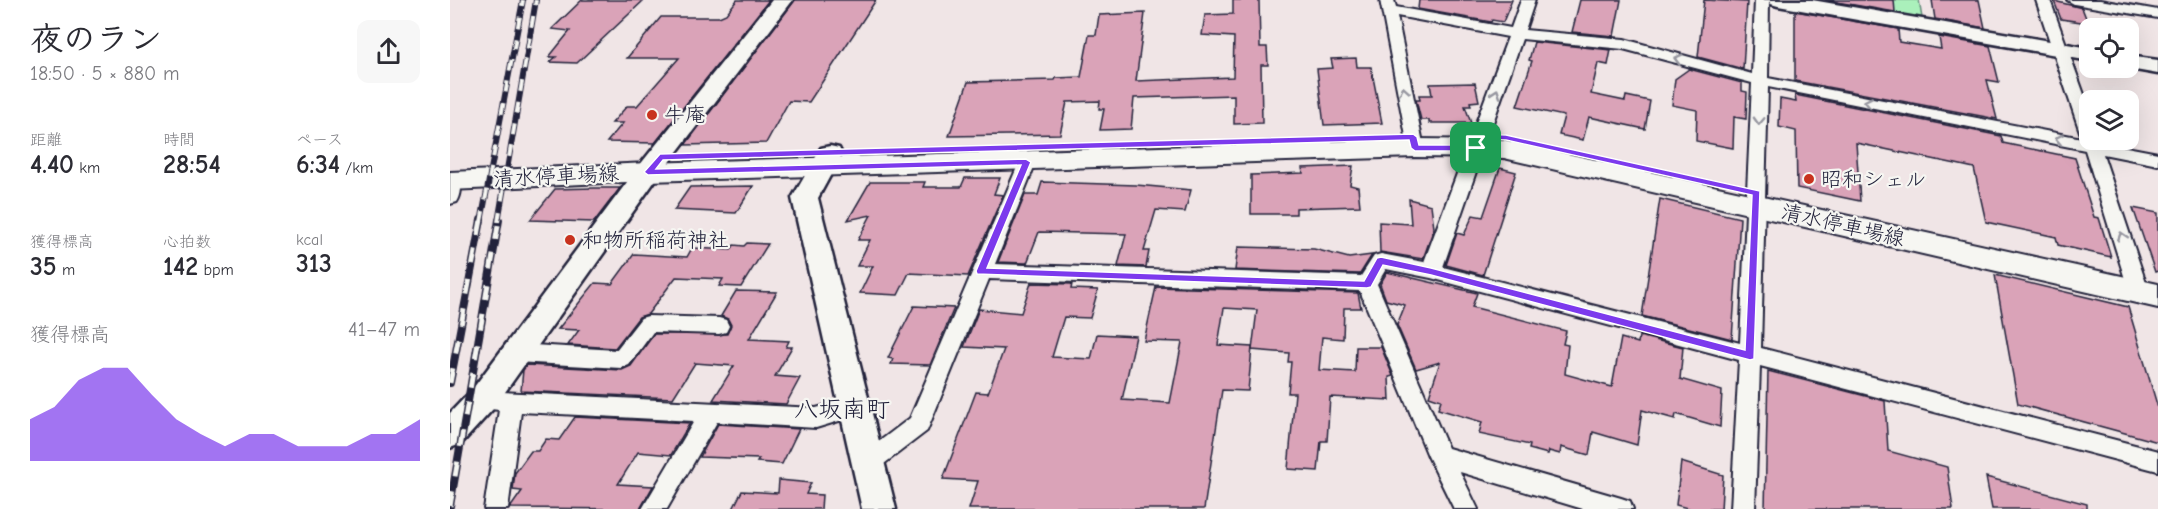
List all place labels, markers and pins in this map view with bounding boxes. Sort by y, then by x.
place label: 牛庵 [664,103,706,127]
marker: 牛庵 [645,108,659,122]
pin [1450,122,1501,173]
place label: 昭和シェル [1821,167,1926,191]
marker: 昭和シェル [1802,172,1816,186]
place label: 和物所稲荷神社 [582,228,729,252]
marker: 和物所稲荷神社 [563,233,577,247]

